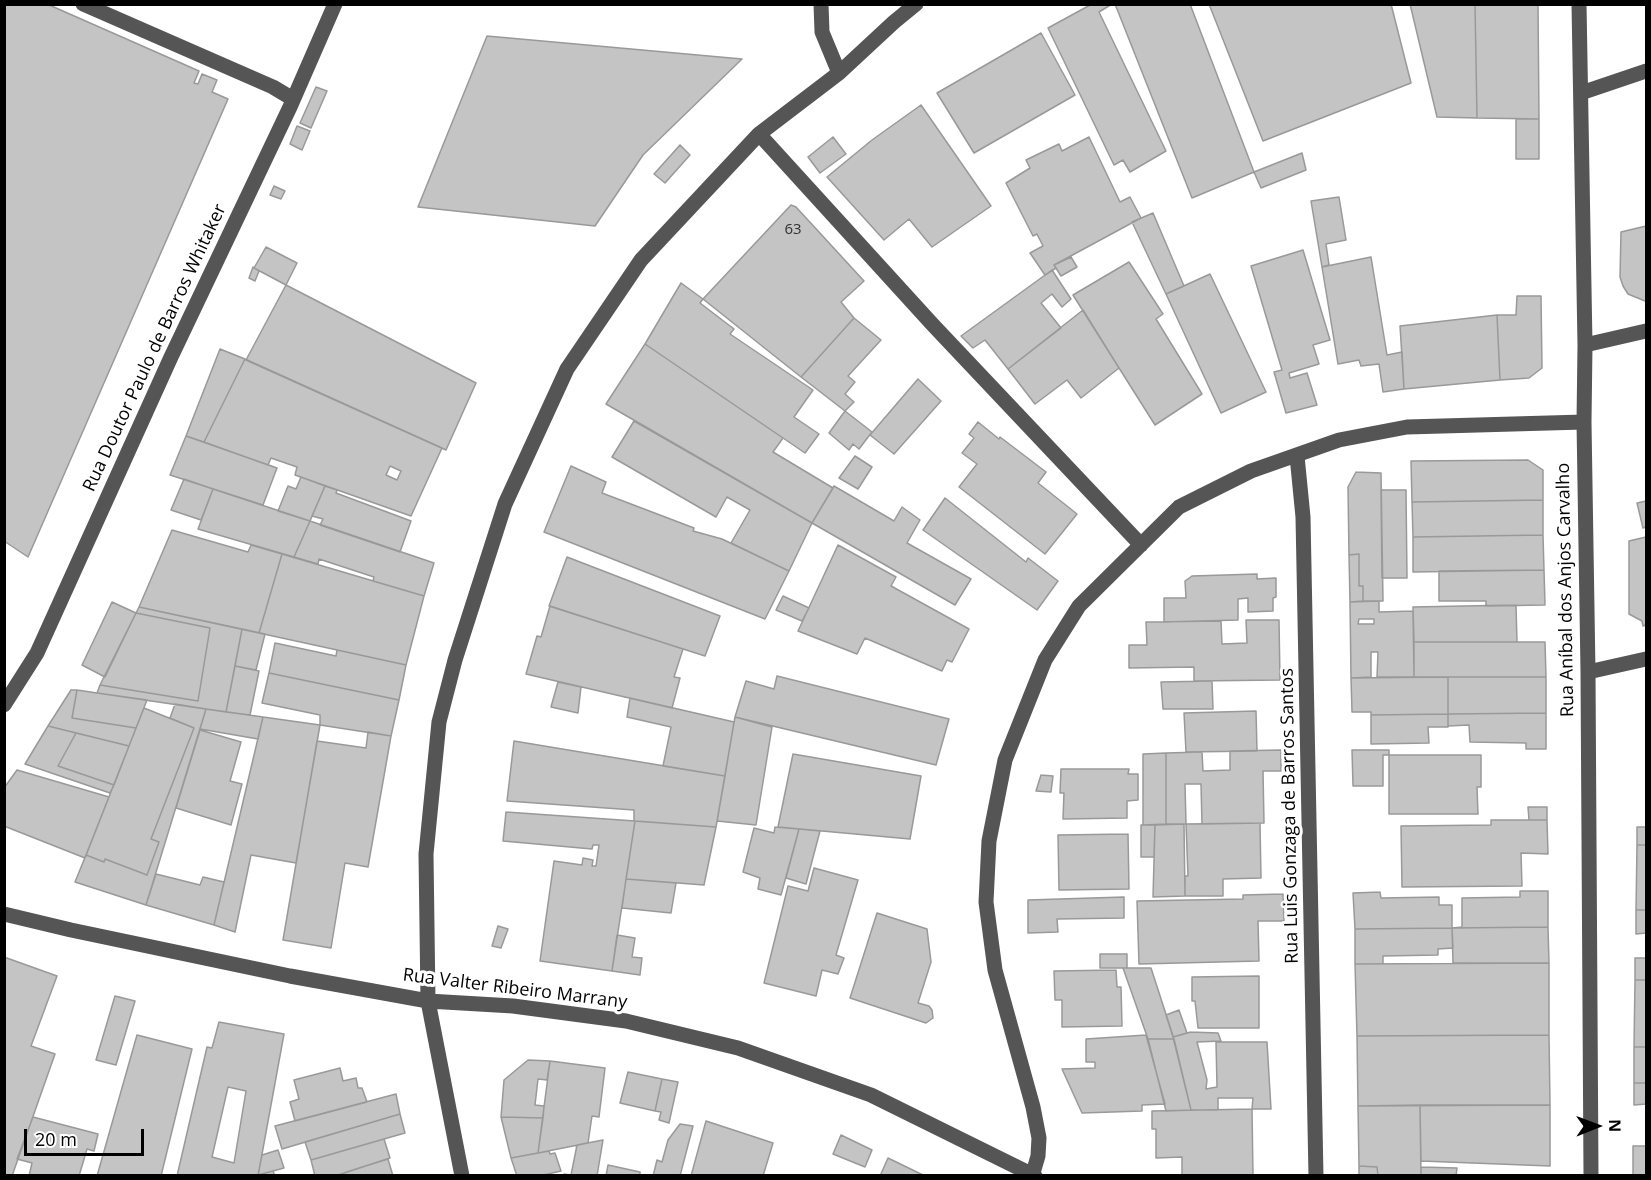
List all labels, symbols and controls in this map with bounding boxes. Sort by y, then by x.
street label: Rua Doutor Paulo de Barros Whitaker [79,201,231,495]
house number: 63 [784,221,802,239]
street label: Rua Aníbal dos Anjos Carvalho [1553,463,1579,717]
street label: Rua Luis Gonzaga de Barros Santos [1277,668,1303,964]
street label: Rua Valter Ribeiro Marrany [402,965,628,1013]
north arrow [1567,1096,1627,1156]
scale bar [27,1117,147,1155]
text: N [1604,1119,1626,1132]
text: 20 m [35,1127,77,1151]

